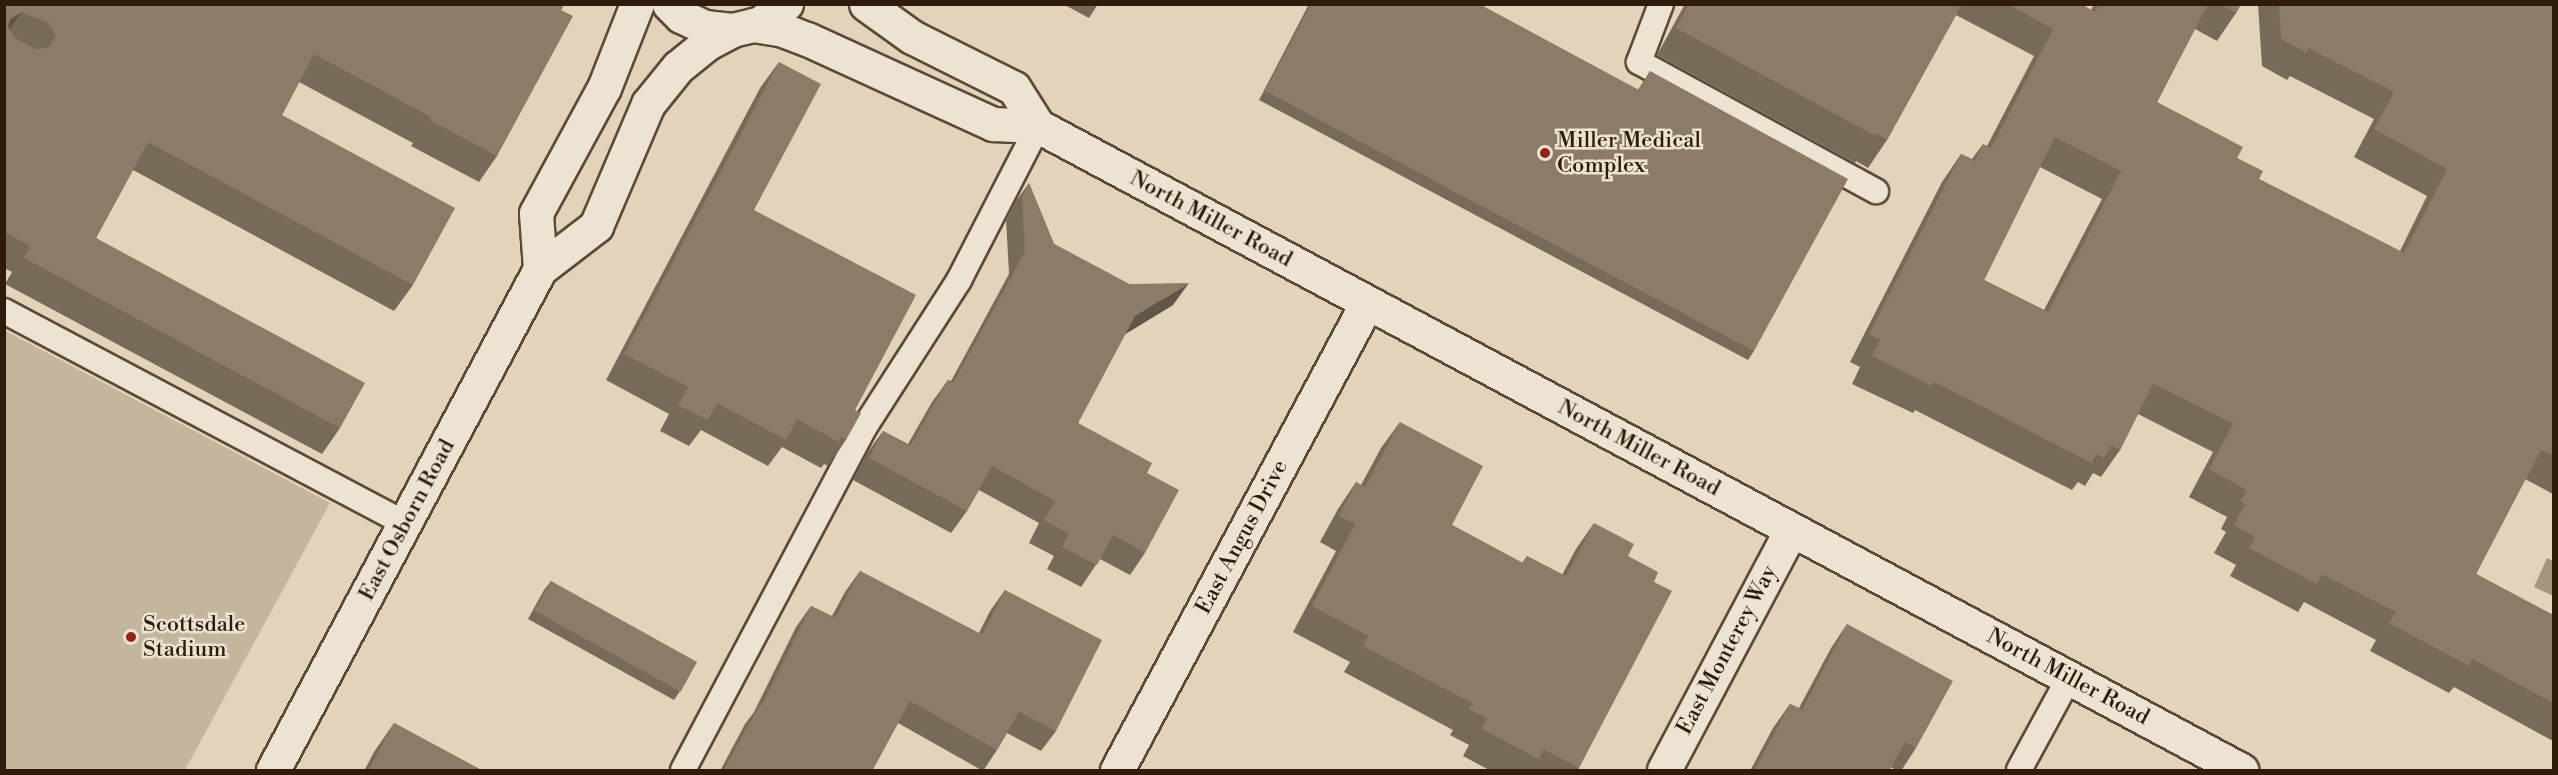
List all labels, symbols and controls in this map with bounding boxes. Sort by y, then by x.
place label: Miller Medical Complex [1557,127,1701,178]
marker: Miller Medical Complex [1538,146,1552,160]
street label: North Miller Road [1125,165,1297,273]
street label: North Miller Road [1553,394,1725,502]
street label: East Osborn Road [353,435,461,605]
street label: East Angus Drive [1190,455,1294,619]
street label: East Monterey Way [1671,561,1783,739]
place label: Scottsdale Stadium [143,611,245,662]
street label: North Miller Road [1982,623,2154,731]
marker: Scottsdale Stadium [124,630,138,644]

